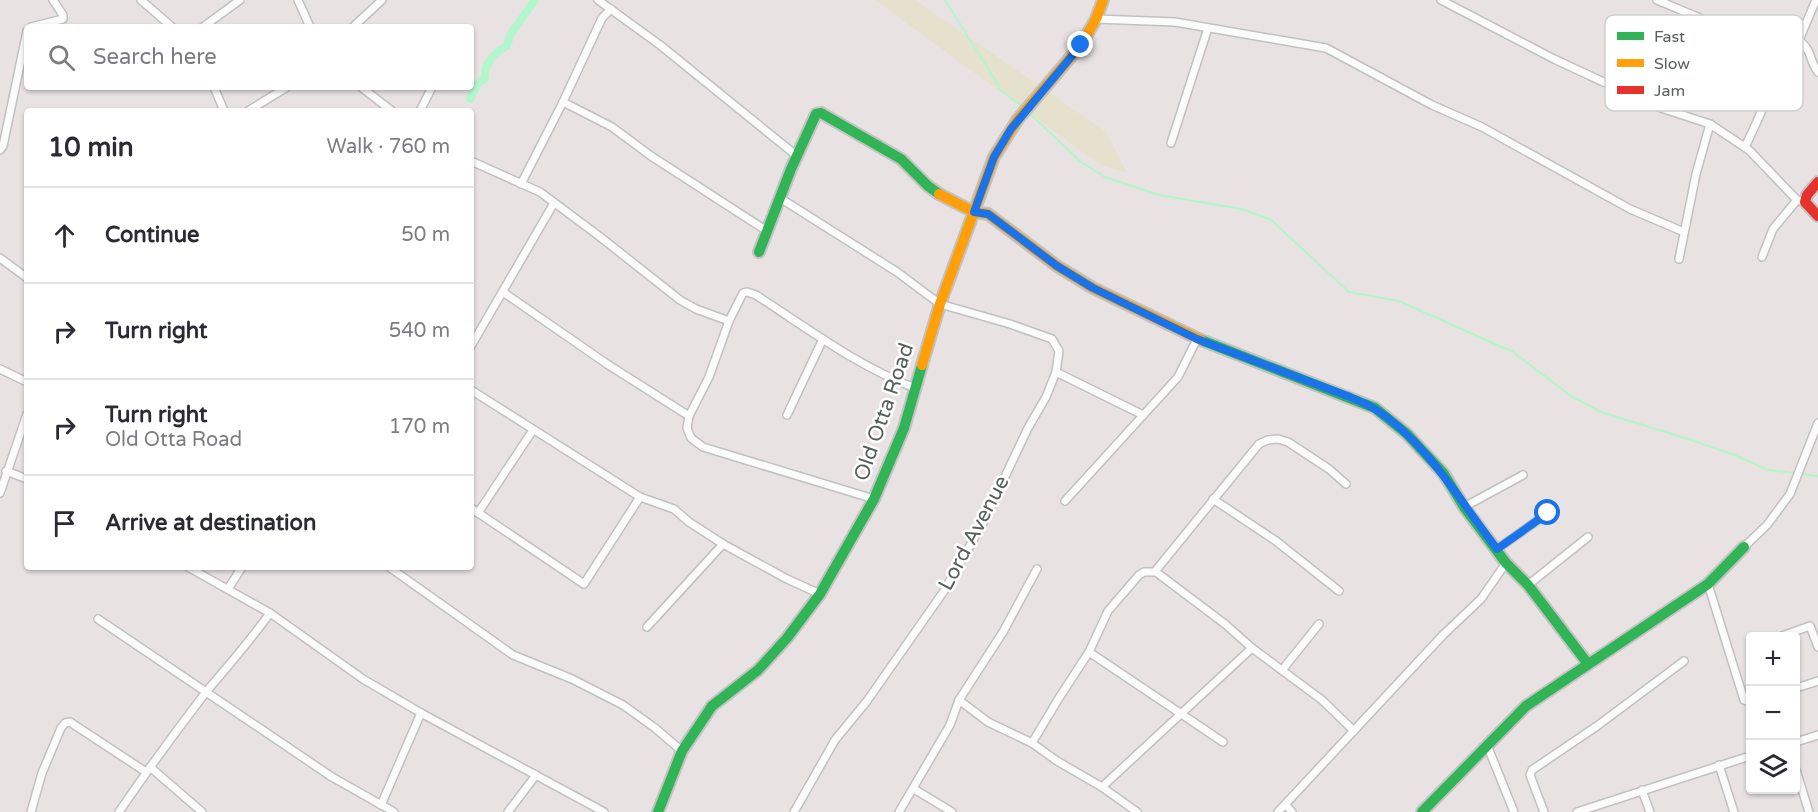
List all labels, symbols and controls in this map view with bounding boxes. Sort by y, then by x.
legend [1605,15,1803,111]
search box [24,24,474,90]
text: Fast [1654,27,1685,47]
route end [1067,31,1093,57]
icon: search [45,41,78,74]
text: Search here [93,44,217,70]
text: Slow [1654,54,1690,74]
text: Jam [1654,81,1685,101]
text: 10 min [48,132,134,163]
text: Walk · 760 m [327,135,450,159]
icon: ahead [48,219,81,252]
text: Continue [105,222,200,248]
text: 50 m [401,223,450,247]
icon: right [48,315,81,348]
text: Turn right [105,318,207,344]
text: 540 m [389,319,450,343]
street label: Old Otta Road [849,340,919,484]
text: Turn right [105,402,207,428]
icon: right [48,411,81,444]
text: 170 m [389,415,450,439]
text: Old Otta Road [105,428,242,452]
street label: Lord Avenue [933,471,1015,595]
route start [1534,499,1560,525]
icon: arrive [48,507,81,540]
text: Arrive at destination [105,510,316,536]
map controls [1746,632,1800,794]
button: + [1746,632,1800,686]
button: − [1746,686,1800,740]
button: layers [1746,740,1800,794]

